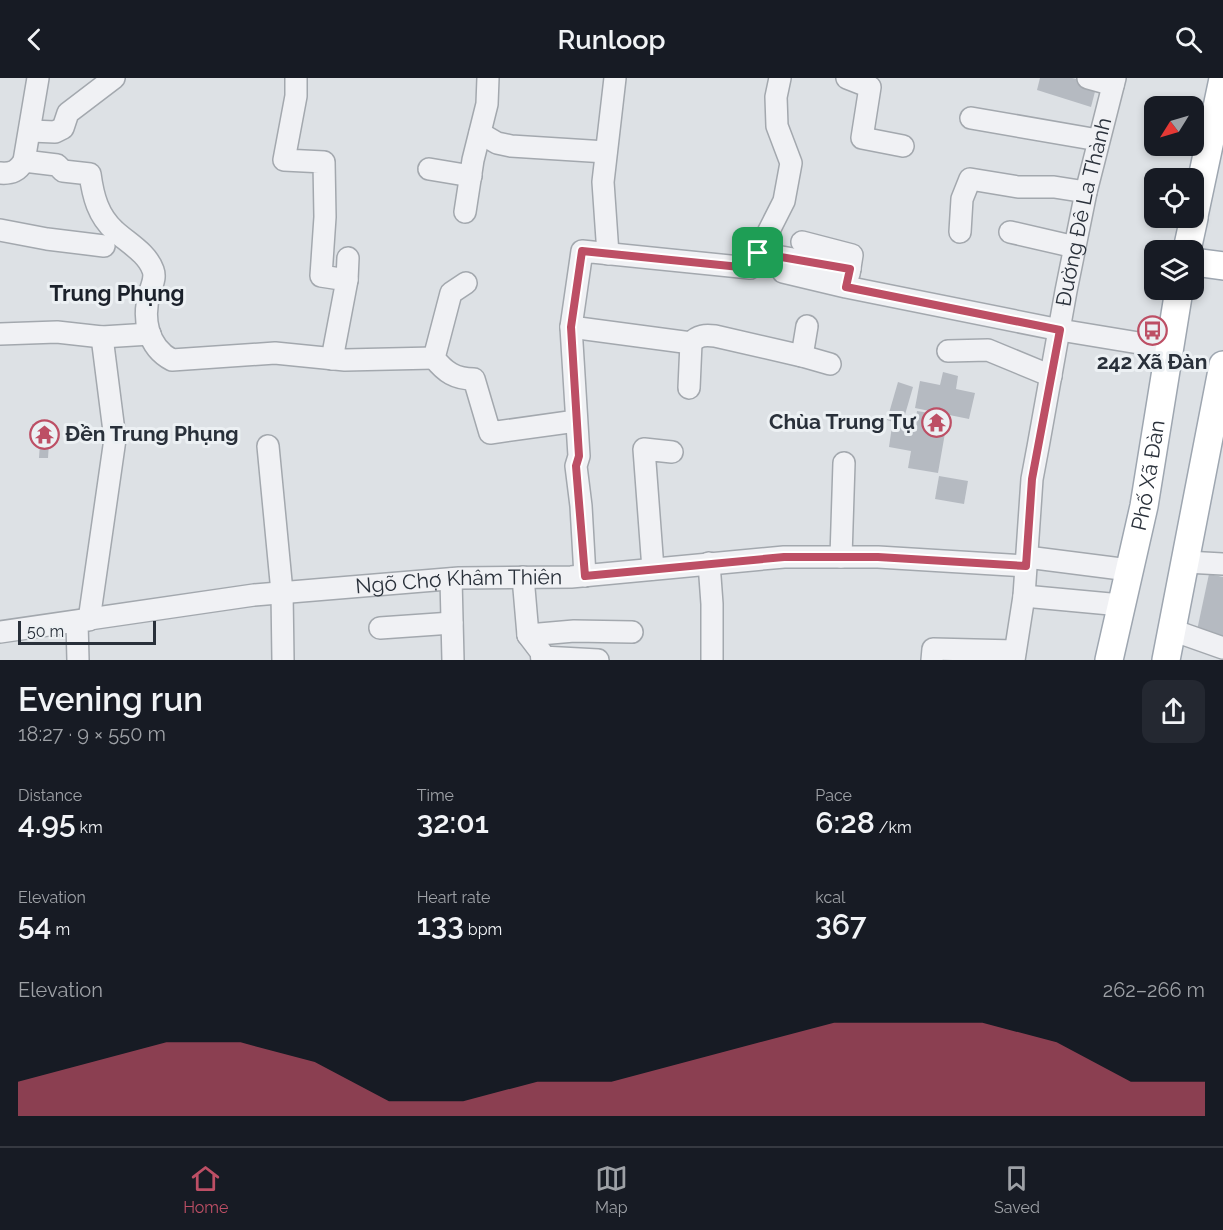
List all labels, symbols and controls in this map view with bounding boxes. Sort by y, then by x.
icon: back [18,23,51,56]
icon: search [1172,23,1205,56]
text: Runloop [558,24,665,55]
north arrow [1144,96,1204,156]
map controls [1144,96,1204,300]
street label: Đường Đê La Thành [1050,115,1116,308]
button: locate [1144,168,1204,228]
pin [732,227,783,278]
icon: arrive [741,236,774,269]
button: layers [1144,240,1204,300]
district label: Trung Phụng [50,280,184,306]
bus stop icon: 242 Xã Đàn [1136,315,1168,347]
place label: 242 Xã Đàn [1097,349,1207,374]
temple icon: Chùa Trung Tự [920,406,952,438]
place label: Chùa Trung Tự [769,409,917,434]
temple icon: Đền Trung Phụng [28,418,60,450]
street label: Phố Xã Đàn [1126,418,1170,533]
place label: Đền Trung Phụng [65,421,239,446]
street label: Ngõ Chợ Khâm Thiên [354,564,562,599]
scale bar [18,618,156,646]
text: 50 m [27,622,64,641]
text: Evening run [18,680,203,719]
button: share [1142,680,1205,743]
text: 18:27 · 9 × 550 m [18,722,166,746]
text: Distance [18,786,82,805]
text: Time [417,786,454,805]
text: Pace [815,786,852,805]
text: 4.95 [18,805,76,840]
text: 32:01 [417,805,489,840]
text: 6:28 [815,805,875,840]
text: km [76,818,103,837]
text: /km [875,818,912,837]
text: Elevation [18,888,86,907]
text: Heart rate [417,888,490,907]
text: kcal [815,888,845,907]
text: 54 [18,907,51,942]
text: 133 [417,907,464,942]
text: 367 [815,907,866,942]
text: m [51,920,70,939]
text: bpm [464,920,502,939]
text: Elevation [18,978,103,1002]
text: 262–266 m [1103,978,1205,1002]
tab: Home [183,1162,228,1217]
tab: Map [595,1162,628,1217]
tab: Saved [994,1162,1040,1217]

